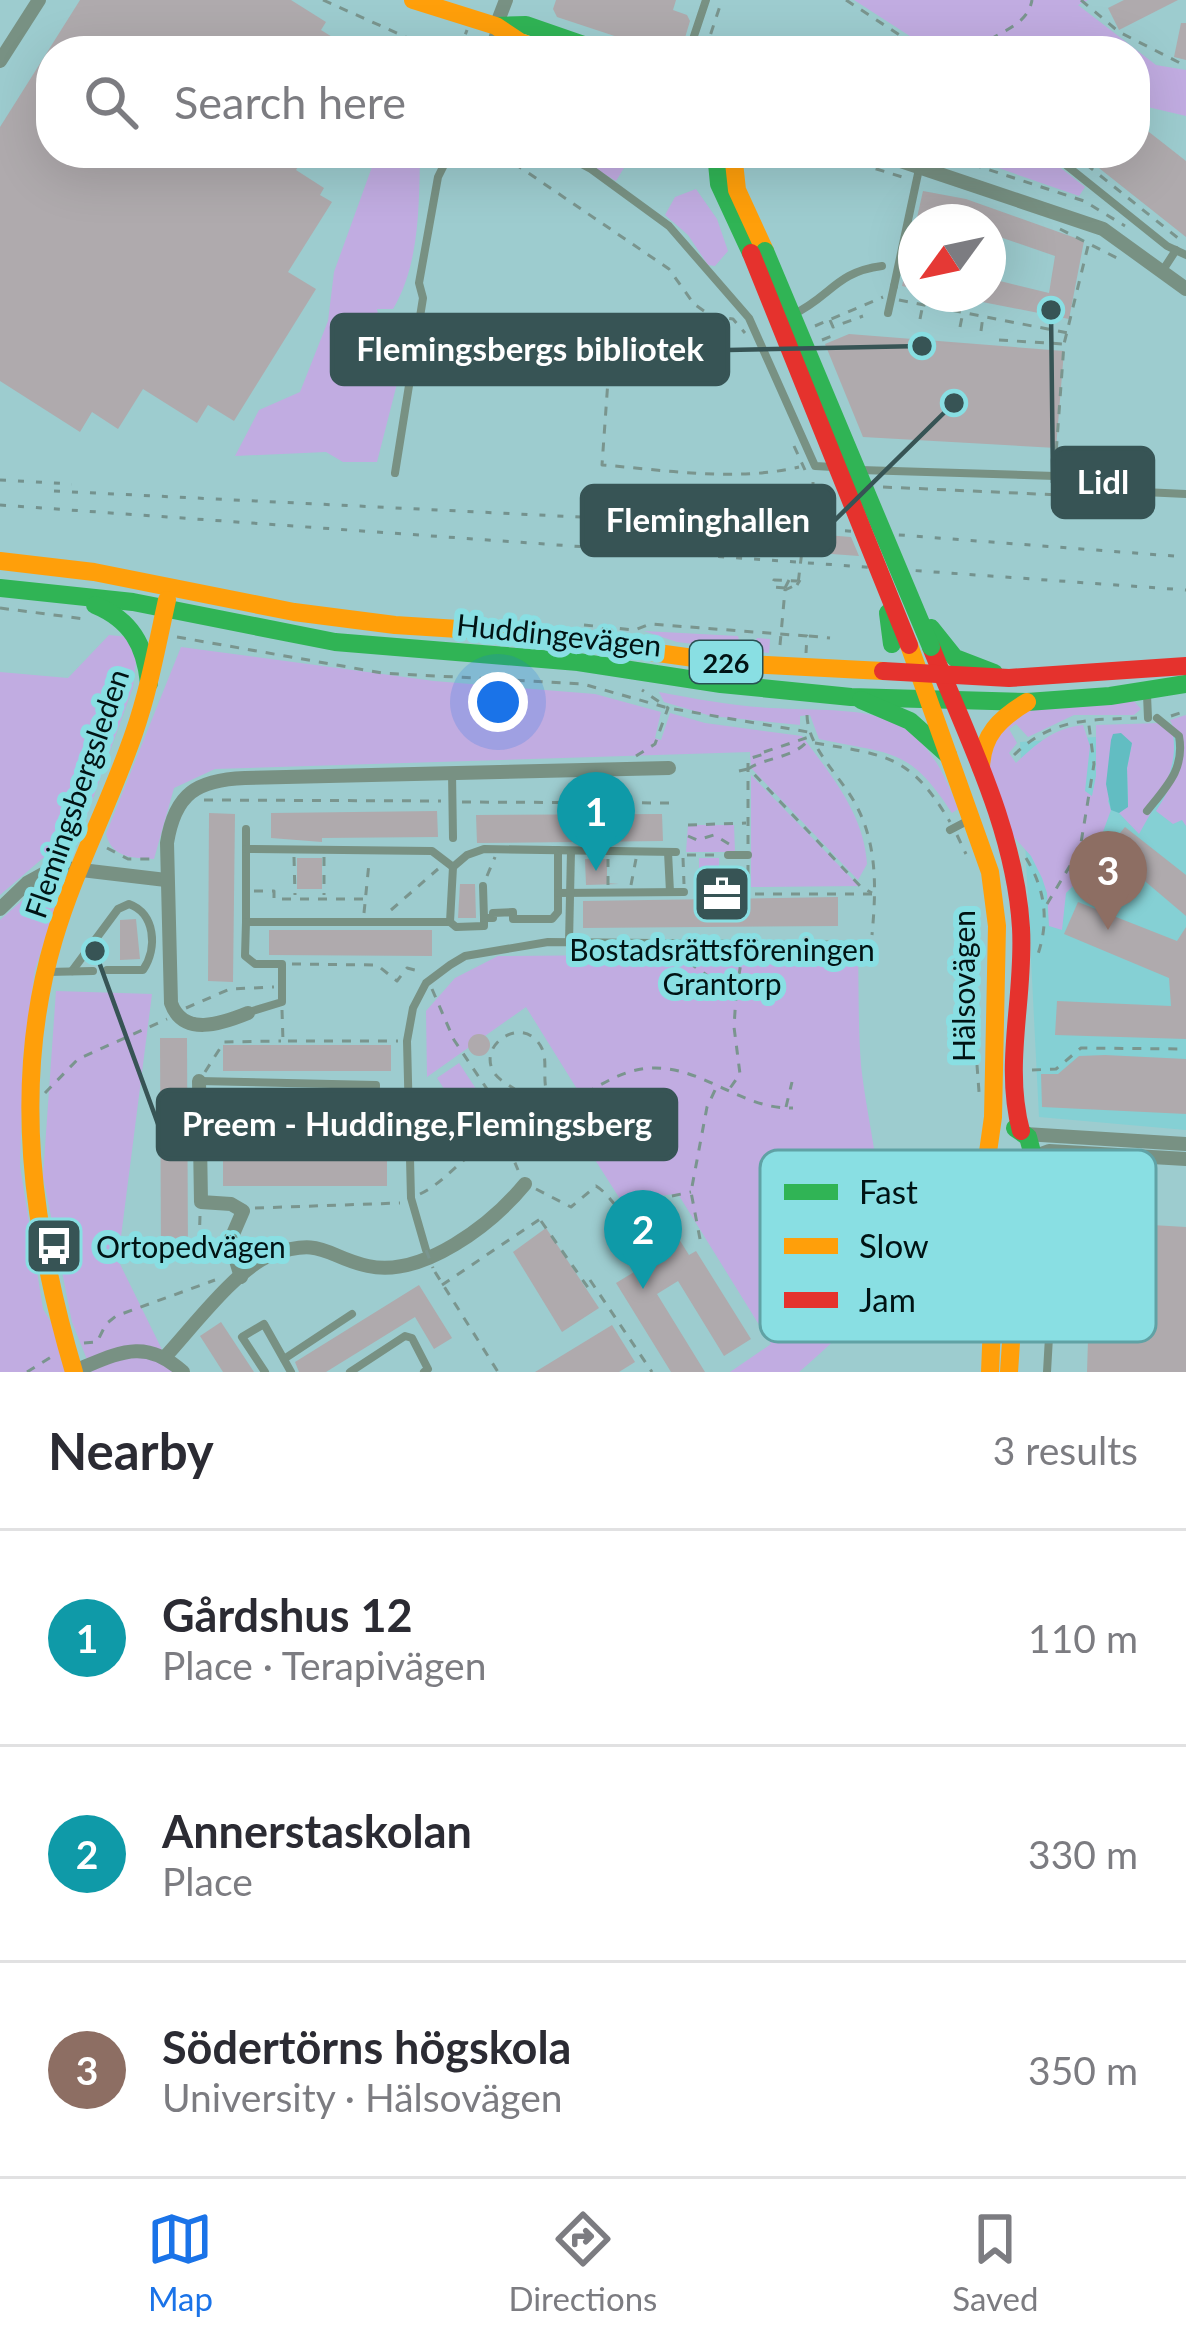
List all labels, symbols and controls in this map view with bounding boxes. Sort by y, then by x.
search box [36,36,1150,168]
icon: search [78,69,144,135]
text: Search here [174,75,406,129]
north arrow [898,204,1006,312]
callout: Flemingsbergs bibliotek [332,315,728,384]
text: Flemingsbergs bibliotek [356,328,704,368]
callout: Lidl [1053,448,1153,517]
text: Lidl [1077,461,1129,501]
callout: Fleminghallen [582,486,834,555]
text: Fleminghallen [606,499,810,539]
street label: Huddingevägen [455,605,663,663]
road number: 226 [690,641,762,683]
street label: Flemingsbergsleden [17,664,135,922]
your location [468,672,528,732]
pin: 1 [557,772,635,871]
pin: 3 [1069,831,1147,930]
office icon: Bostadsrättsföreningen Grantorp [691,863,753,925]
street label: Hälsovägen [945,910,981,1062]
place label: Bostadsrättsföreningen Grantorp [569,931,875,1001]
callout: Preem - Huddinge,Flemingsberg [158,1090,676,1159]
text: Preem - Huddinge,Flemingsberg [182,1103,652,1143]
legend [760,1150,1156,1342]
text: Fast [859,1171,918,1211]
pin: 2 [604,1190,682,1289]
bus stop icon: Ortopedvägen [23,1215,85,1277]
text: Slow [859,1225,929,1265]
place label: Ortopedvägen [96,1228,286,1264]
text: Jam [859,1279,916,1319]
text: Nearby [48,1420,214,1481]
text: 3 results [993,1427,1138,1473]
text: Gårdshus 12 [162,1588,413,1642]
text: 1 [76,1615,98,1661]
text: 110 m [1028,1615,1138,1661]
text: Place · Terapivägen [162,1642,486,1688]
text: Annerstaskolan [162,1804,472,1858]
text: 2 [76,1831,98,1877]
text: 330 m [1028,1831,1138,1877]
text: Place [162,1858,253,1904]
text: Södertörns högskola [162,2020,571,2074]
text: 3 [76,2047,98,2093]
text: 350 m [1028,2047,1138,2093]
text: University · Hälsovägen [162,2074,563,2120]
tab: Map [147,2206,213,2318]
tab: Directions [508,2206,657,2318]
tab: Saved [952,2206,1039,2318]

